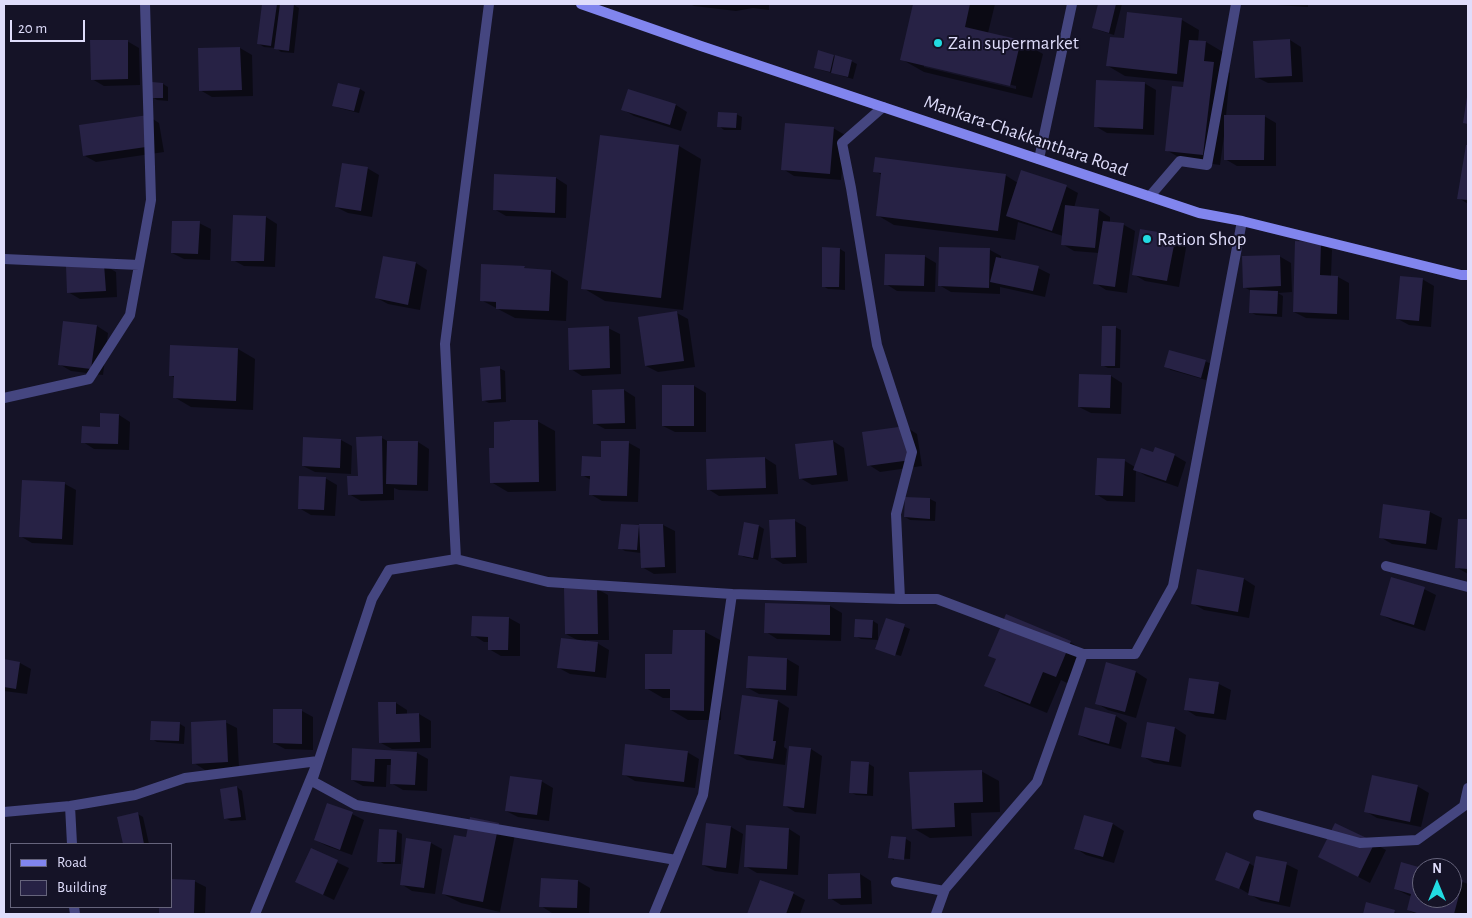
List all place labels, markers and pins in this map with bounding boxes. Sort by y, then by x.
place label: Zain supermarket [948,32,1079,54]
marker: Zain supermarket [932,37,944,49]
place label: Ration Shop [1157,228,1246,250]
marker: Ration Shop [1141,233,1153,245]

